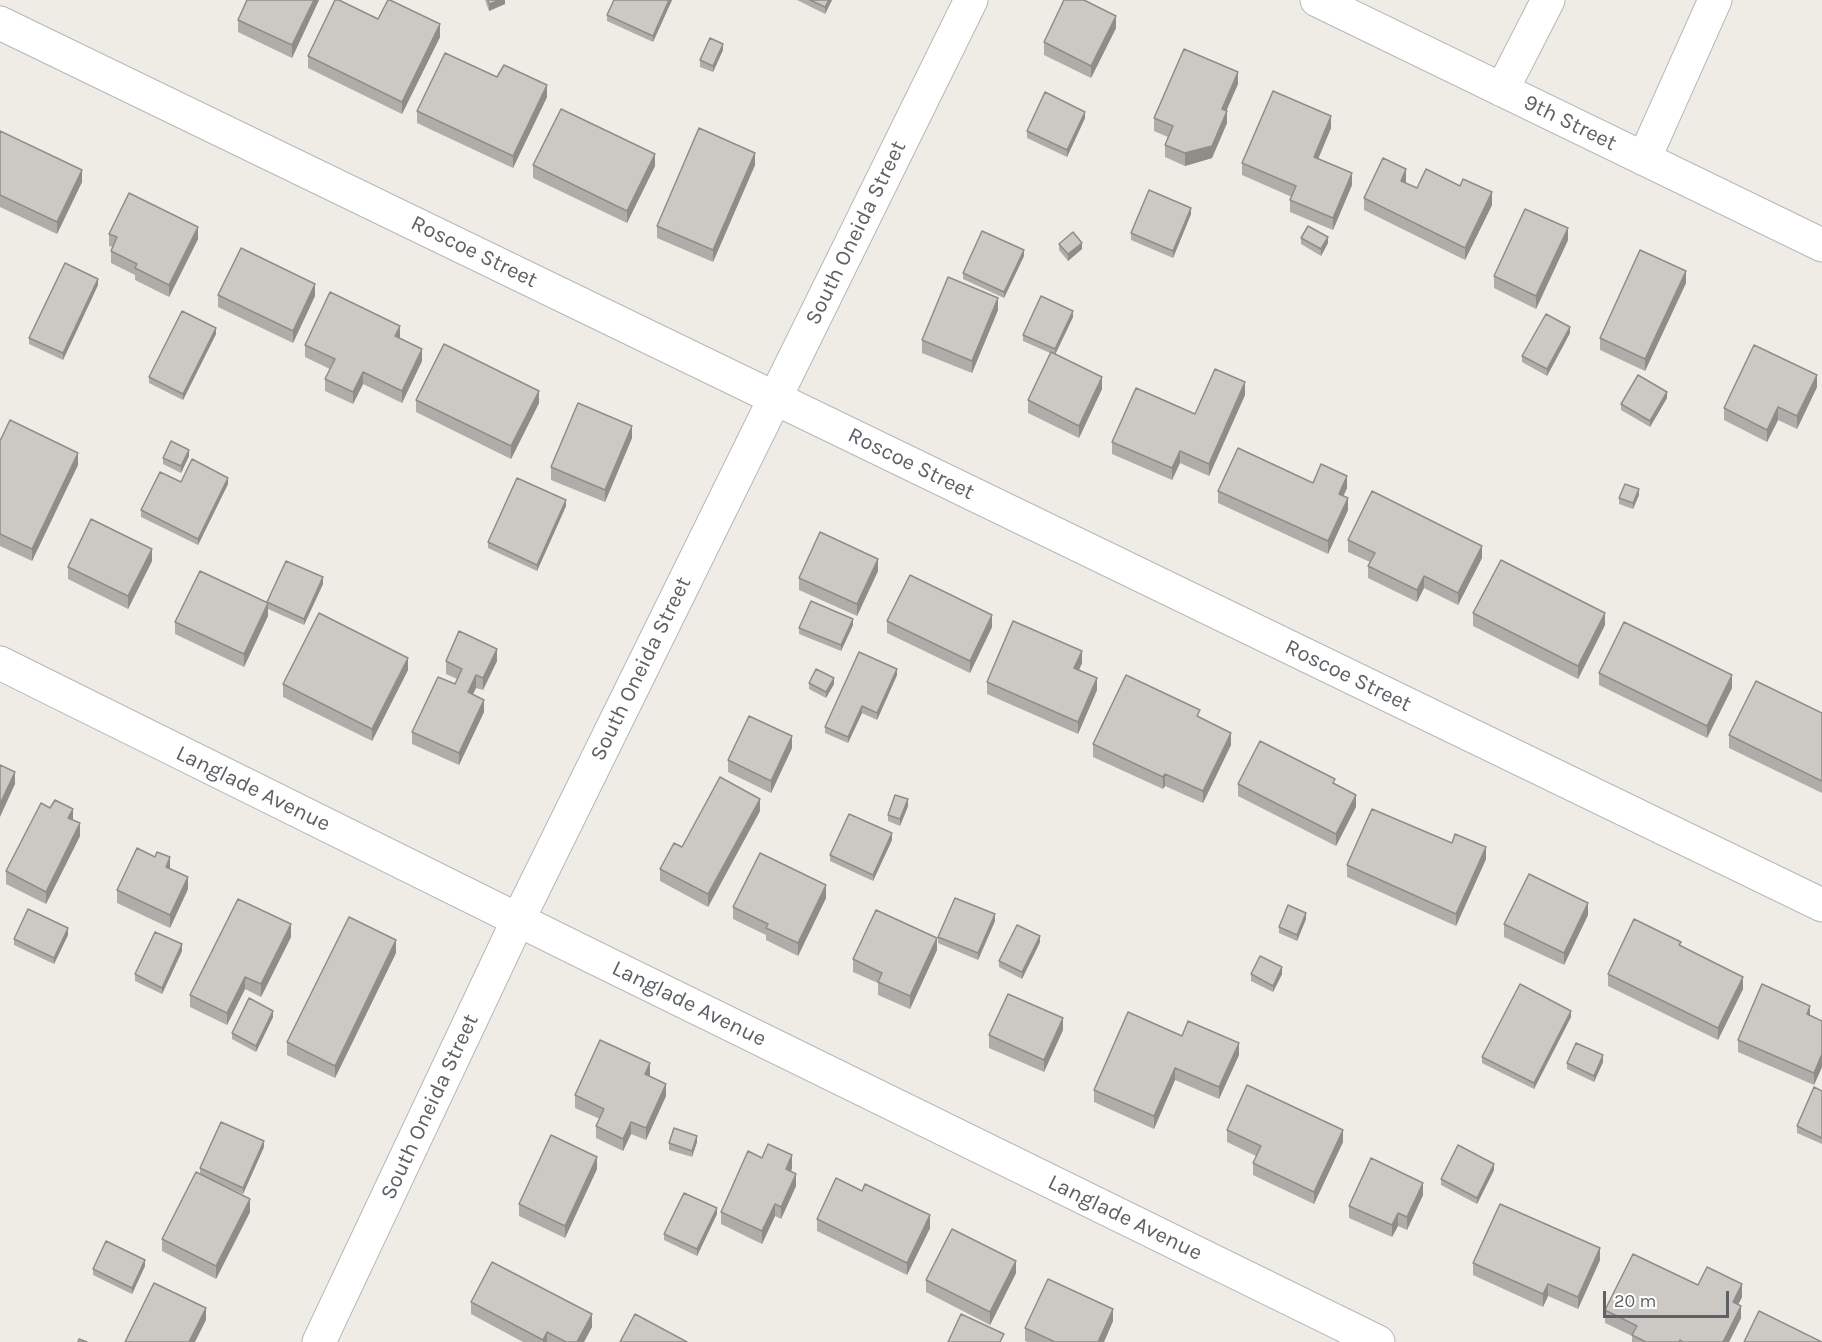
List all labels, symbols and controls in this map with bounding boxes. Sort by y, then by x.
street label: 9th Street [1519,89,1621,157]
street label: South Oneida Street [800,137,912,329]
street label: Roscoe Street [406,210,542,294]
street label: Roscoe Street [843,422,979,506]
street label: South Oneida Street [585,573,697,765]
street label: Roscoe Street [1280,634,1416,718]
street label: Langlade Avenue [172,740,334,838]
street label: Langlade Avenue [608,955,770,1053]
street label: South Oneida Street [375,1010,485,1204]
street label: Langlade Avenue [1044,1169,1206,1267]
scale bar [1606,1279,1732,1317]
text: 20 m [1614,1290,1656,1312]

